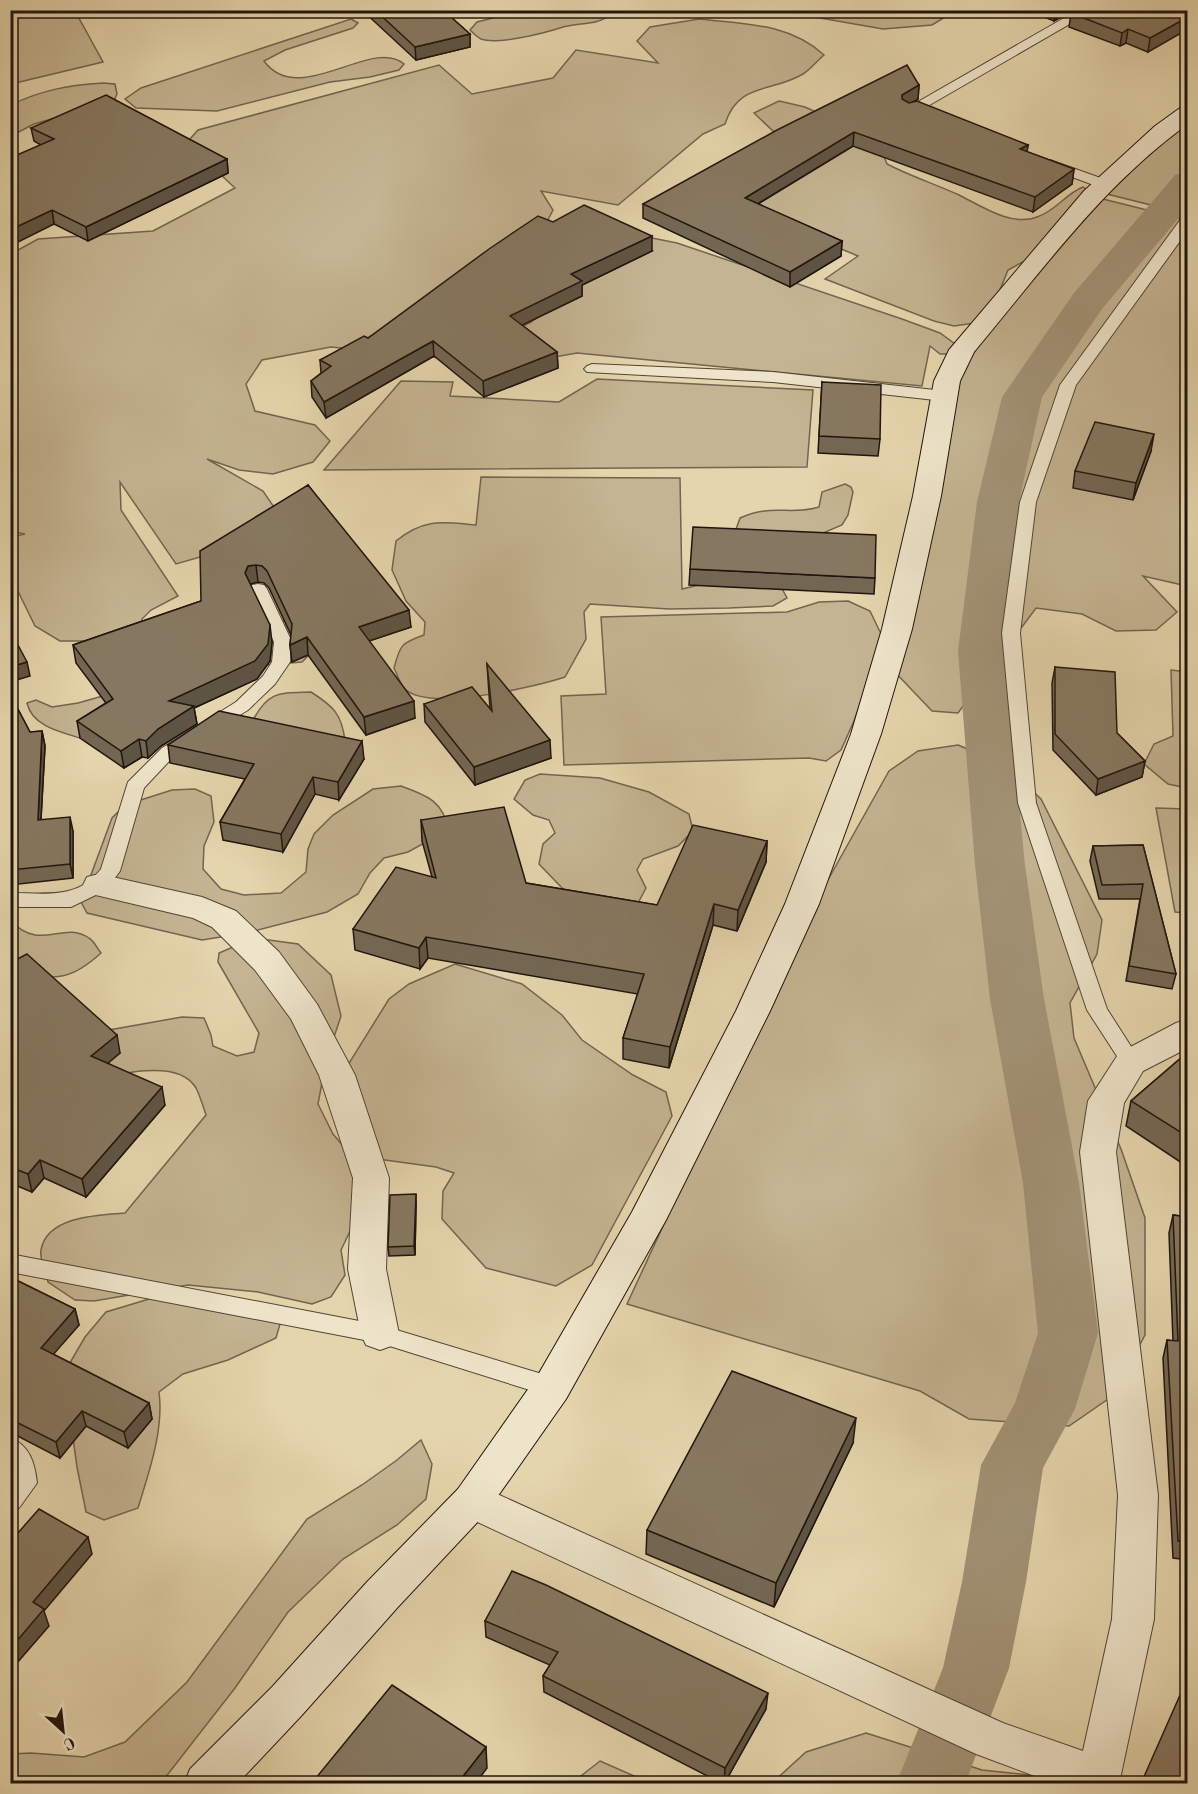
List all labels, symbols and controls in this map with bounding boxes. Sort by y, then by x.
north arrow [33,1701,93,1761]
text: С [61,1733,77,1752]

